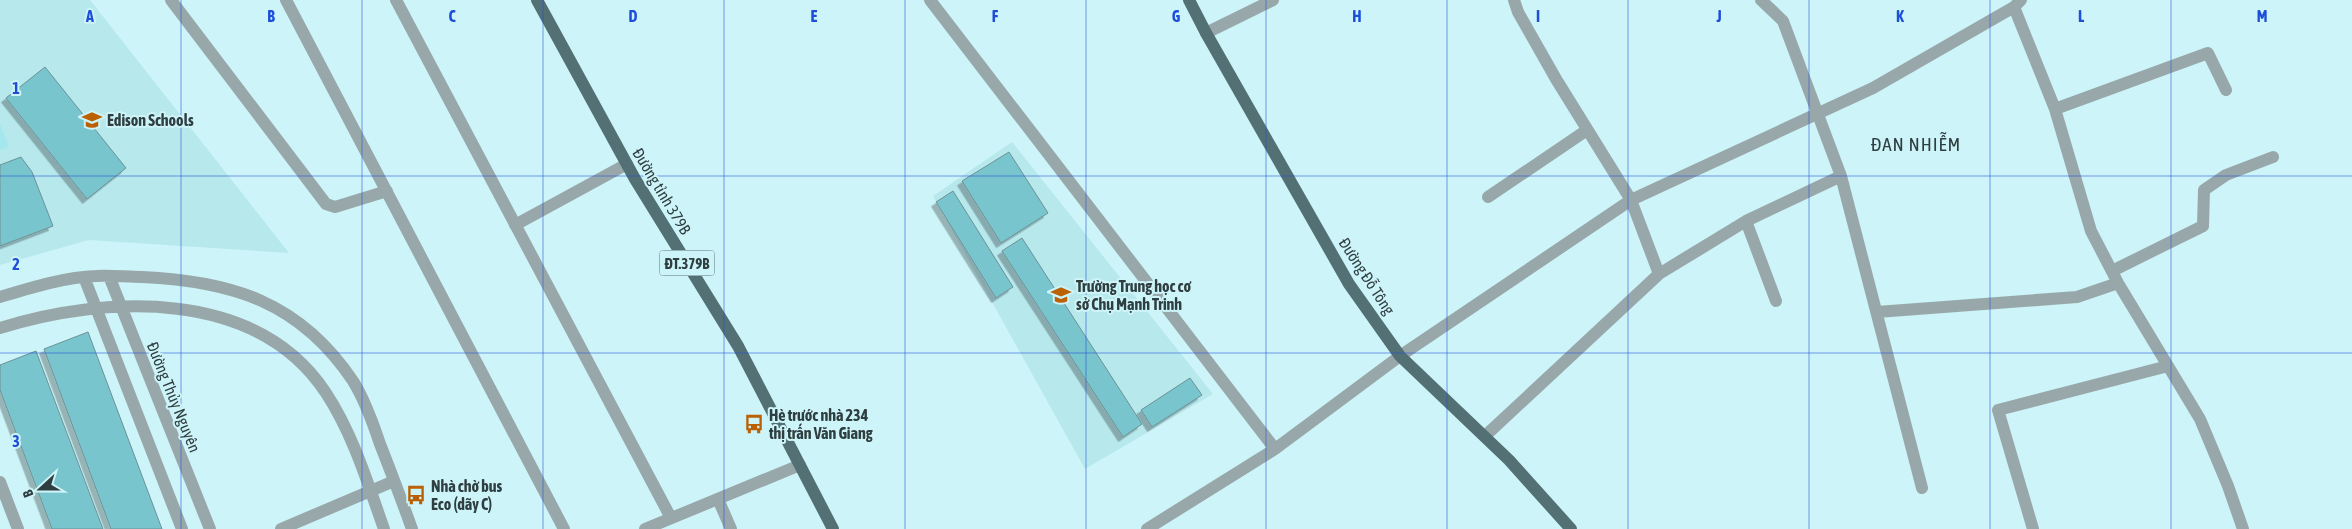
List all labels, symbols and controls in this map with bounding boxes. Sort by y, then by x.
text: A [85,7,94,25]
text: B [267,7,275,25]
text: C [448,7,456,25]
text: D [629,7,638,25]
text: E [811,7,818,25]
text: F [992,7,999,25]
text: G [1172,7,1181,25]
text: H [1352,7,1362,25]
text: I [1536,7,1540,25]
text: J [1715,7,1722,25]
text: K [1896,7,1904,25]
text: L [2078,7,2085,25]
text: M [2257,7,2267,25]
text: 1 [12,79,20,97]
school or university icon: Edison Schools [81,109,103,131]
place label: Edison Schools [107,111,194,129]
district label: ĐAN NHIỄM [1871,132,1961,155]
street label: Đường tỉnh 379B [628,145,695,238]
street label: Đường Đỗ Tông [1335,234,1399,318]
road number: ĐT.379B [660,250,714,276]
text: 2 [12,255,20,273]
place label: Trường Trung học cơ sở Chụ Mạnh Trinh [1076,277,1192,313]
school or university icon: Trường Trung học cơ sở Chụ Mạnh Trinh [1050,284,1072,306]
street label: Đường Thủy Nguyên [143,339,204,455]
place label: Hè trước nhà 234 thị trấn Văn Giang [768,406,873,442]
bus stop icon: Hè trước nhà 234 thị trấn Văn Giang [743,413,765,435]
text: 3 [12,432,20,450]
north arrow [15,464,65,514]
place label: Nhà chờ bus Eco (dãy C) [431,477,503,513]
bus stop icon: Nhà chờ bus Eco (dãy C) [405,484,427,506]
text: B [19,487,37,500]

